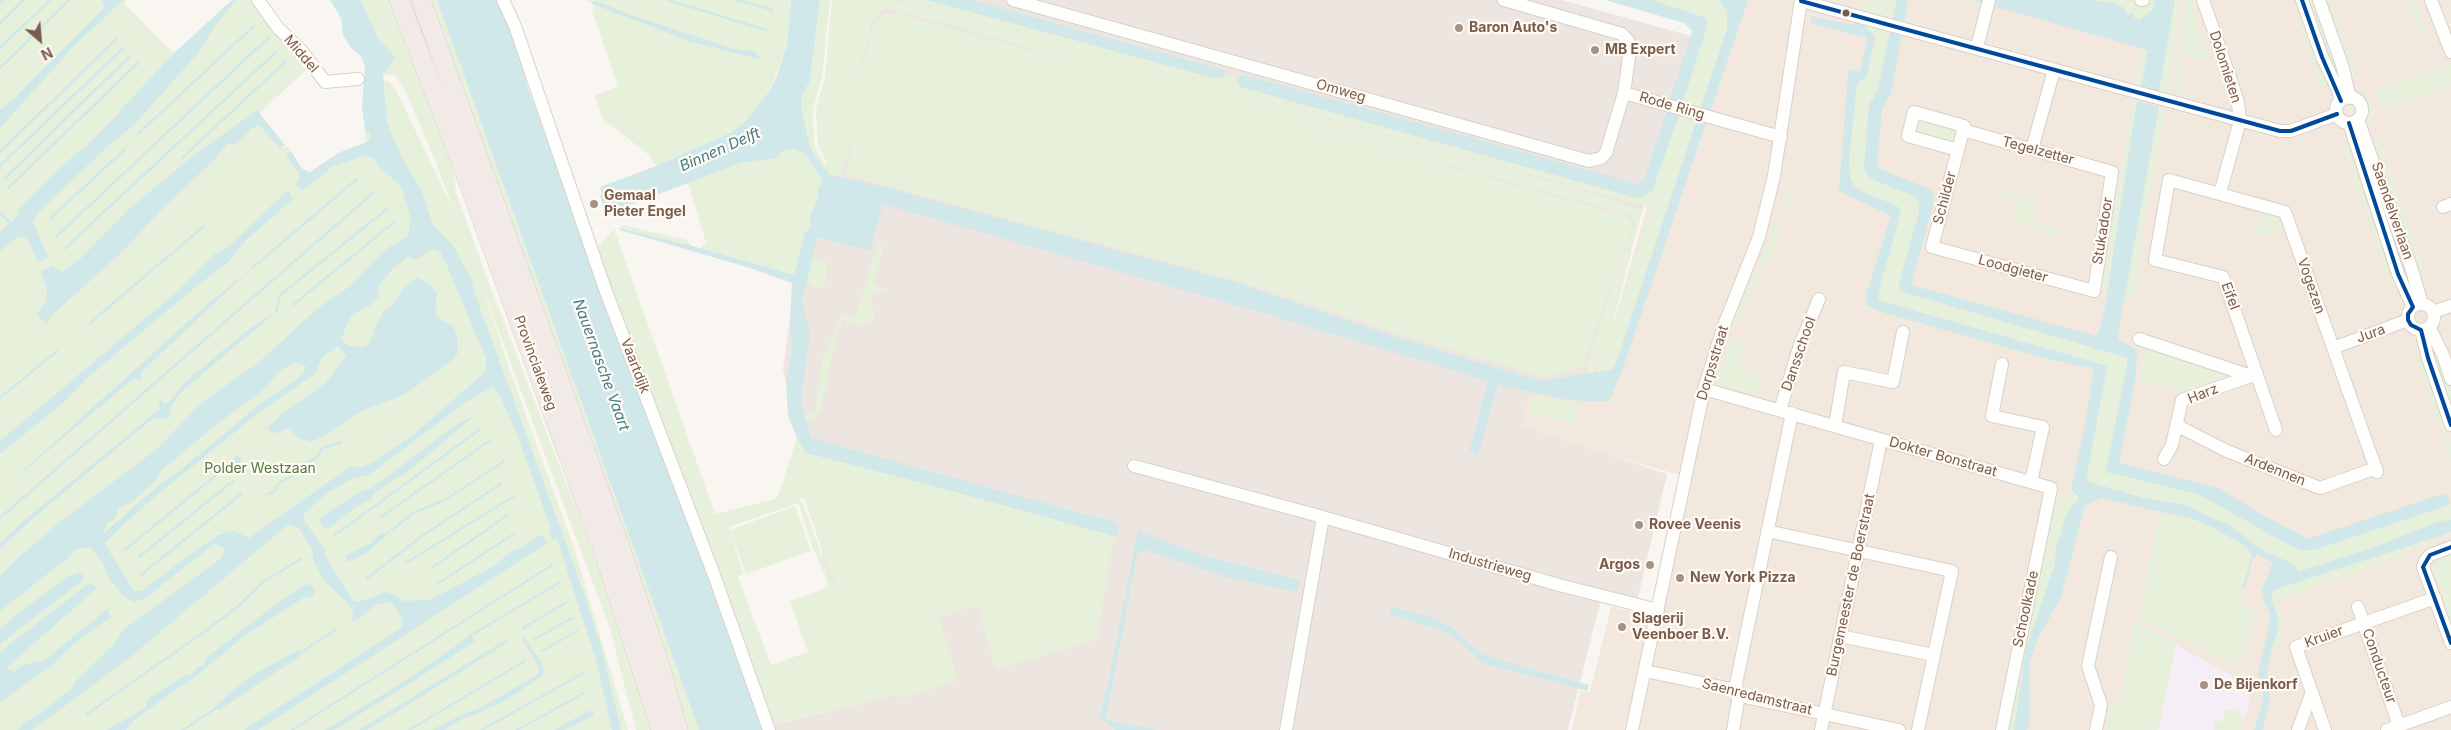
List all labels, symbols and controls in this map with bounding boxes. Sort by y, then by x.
unlabelled marker [1841,8,1851,18]
north arrow [15,15,65,65]
place label: Baron Auto's [1469,20,1557,36]
marker: Baron Auto's [1453,22,1465,34]
street label: Dolomieten [2205,29,2245,105]
street label: Middel [280,32,322,76]
place label: MB Expert [1605,42,1676,58]
text: N [38,44,56,64]
marker: MB Expert [1589,44,1601,56]
street label: Omweg [1314,76,1368,106]
street label: Rode Ring [1637,89,1707,123]
water label: Binnen Delft [677,124,763,176]
street label: Tegelzetter [2000,133,2076,169]
street label: Saendelverlaan [2367,160,2417,262]
street label: Schilder [1930,170,1960,226]
place label: Gemaal Pieter Engel [604,188,686,220]
street label: Stukadoor [2089,196,2117,266]
marker: Gemaal Pieter Engel [588,198,600,210]
street label: Loodgieter [1976,252,2050,286]
street label: Vogezen [2294,256,2328,316]
street label: Eifel [2217,280,2243,312]
water label: Nauernasche Vaart [569,297,633,433]
street label: Provincialeweg [510,313,560,413]
street label: Dansschool [1778,315,1820,393]
street label: Jura [2354,321,2388,347]
street label: Dorpsstraat [1694,323,1732,403]
street label: Vaartdijk [617,336,653,396]
street label: Harz [2185,380,2221,408]
street label: Dokter Bonstraat [1887,434,1999,480]
street label: Ardennen [2242,450,2308,490]
park label: Polder Westzaan [204,461,316,477]
street label: Burgemeester de Boerstraat [1823,492,1879,678]
place label: Rovee Veenis [1649,517,1741,533]
marker: Rovee Veenis [1633,519,1645,531]
street label: Industrieweg [1447,545,1533,585]
place label: Argos [1599,557,1640,573]
marker: Argos [1644,559,1656,571]
street label: Schoolkade [2010,569,2042,649]
place label: New York Pizza [1690,570,1796,586]
marker: New York Pizza [1674,572,1686,584]
place label: Slagerij Veenboer B.V. [1632,611,1729,644]
marker: Slagerij Veenboer B.V. [1616,621,1628,633]
street label: Kruier [2302,622,2346,652]
street label: Conducteur [2358,626,2400,706]
street label: Saenredamstraat [1700,675,1814,719]
place label: De Bijenkorf [2214,677,2298,693]
marker: De Bijenkorf [2198,679,2210,691]

